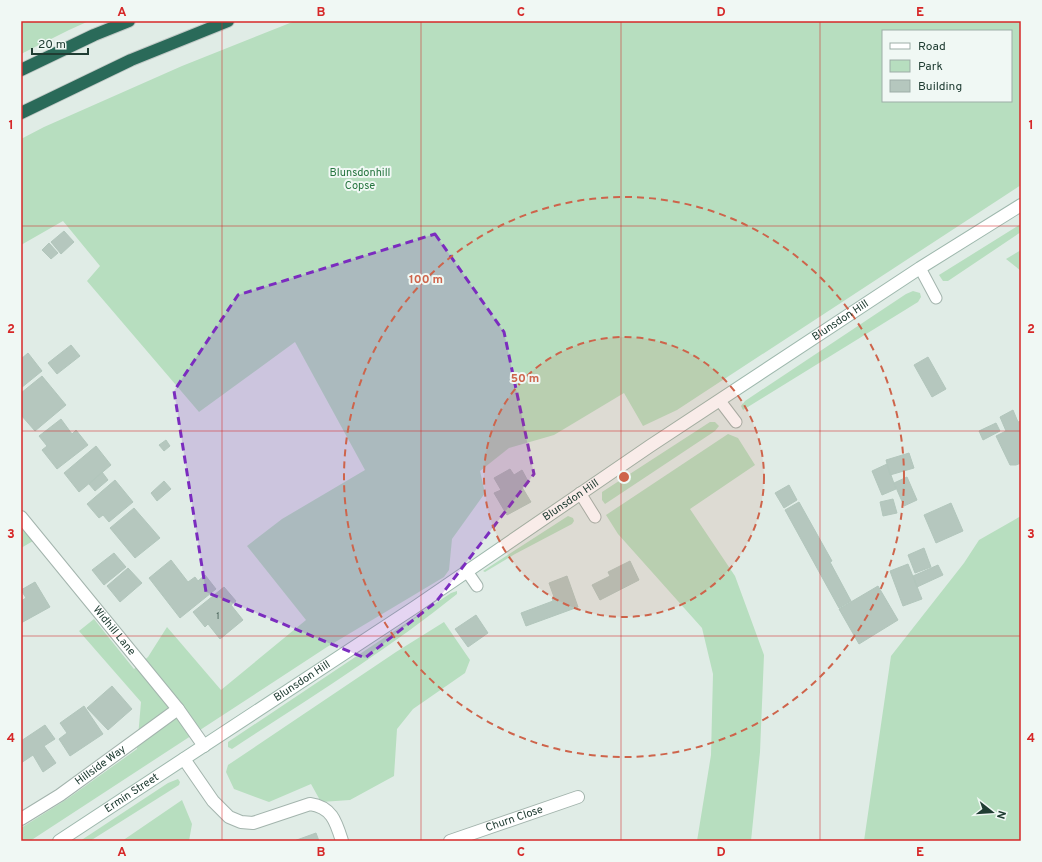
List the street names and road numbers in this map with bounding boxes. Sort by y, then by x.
street label: Blunsdon Hill [809,297,871,344]
street label: Blunsdon Hill [540,476,602,524]
street label: Widhill Lane [90,603,139,659]
street label: Blunsdon Hill [271,657,333,705]
street label: Hillside Way [72,742,129,789]
street label: Ermin Street [102,770,161,816]
street label: Churn Close [484,803,545,835]

